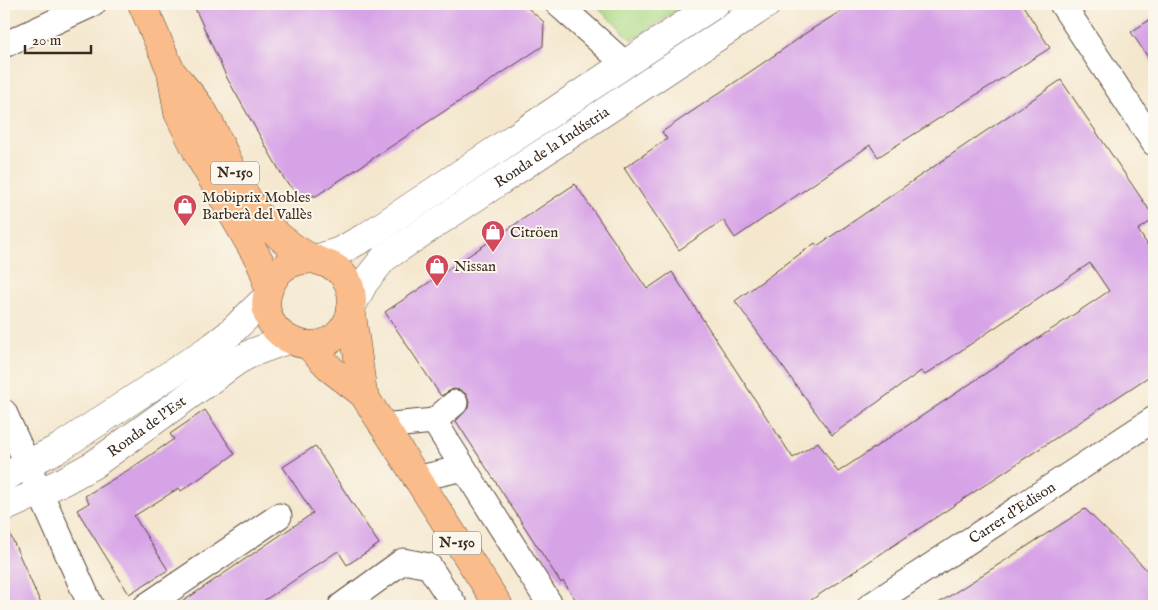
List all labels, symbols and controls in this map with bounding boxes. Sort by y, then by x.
scale bar [25,22,91,54]
text: 20 m [32,31,62,50]
street label: Ronda de la Indústria [491,102,613,192]
road number: N-150 [211,162,259,184]
place label: Mobiprix Mobles Barberà del Vallès [202,188,312,224]
shop icon: Mobiprix Mobles Barberà del Vallès [172,193,198,227]
shop icon: Citröen [480,219,506,253]
place label: Citröen [510,223,558,242]
shop icon: Nissan [424,253,450,287]
place label: Nissan [454,257,496,276]
street label: Ronda de l'Est [104,392,190,461]
street label: Carrer d'Edison [965,477,1059,548]
road number: N-150 [433,532,481,554]

